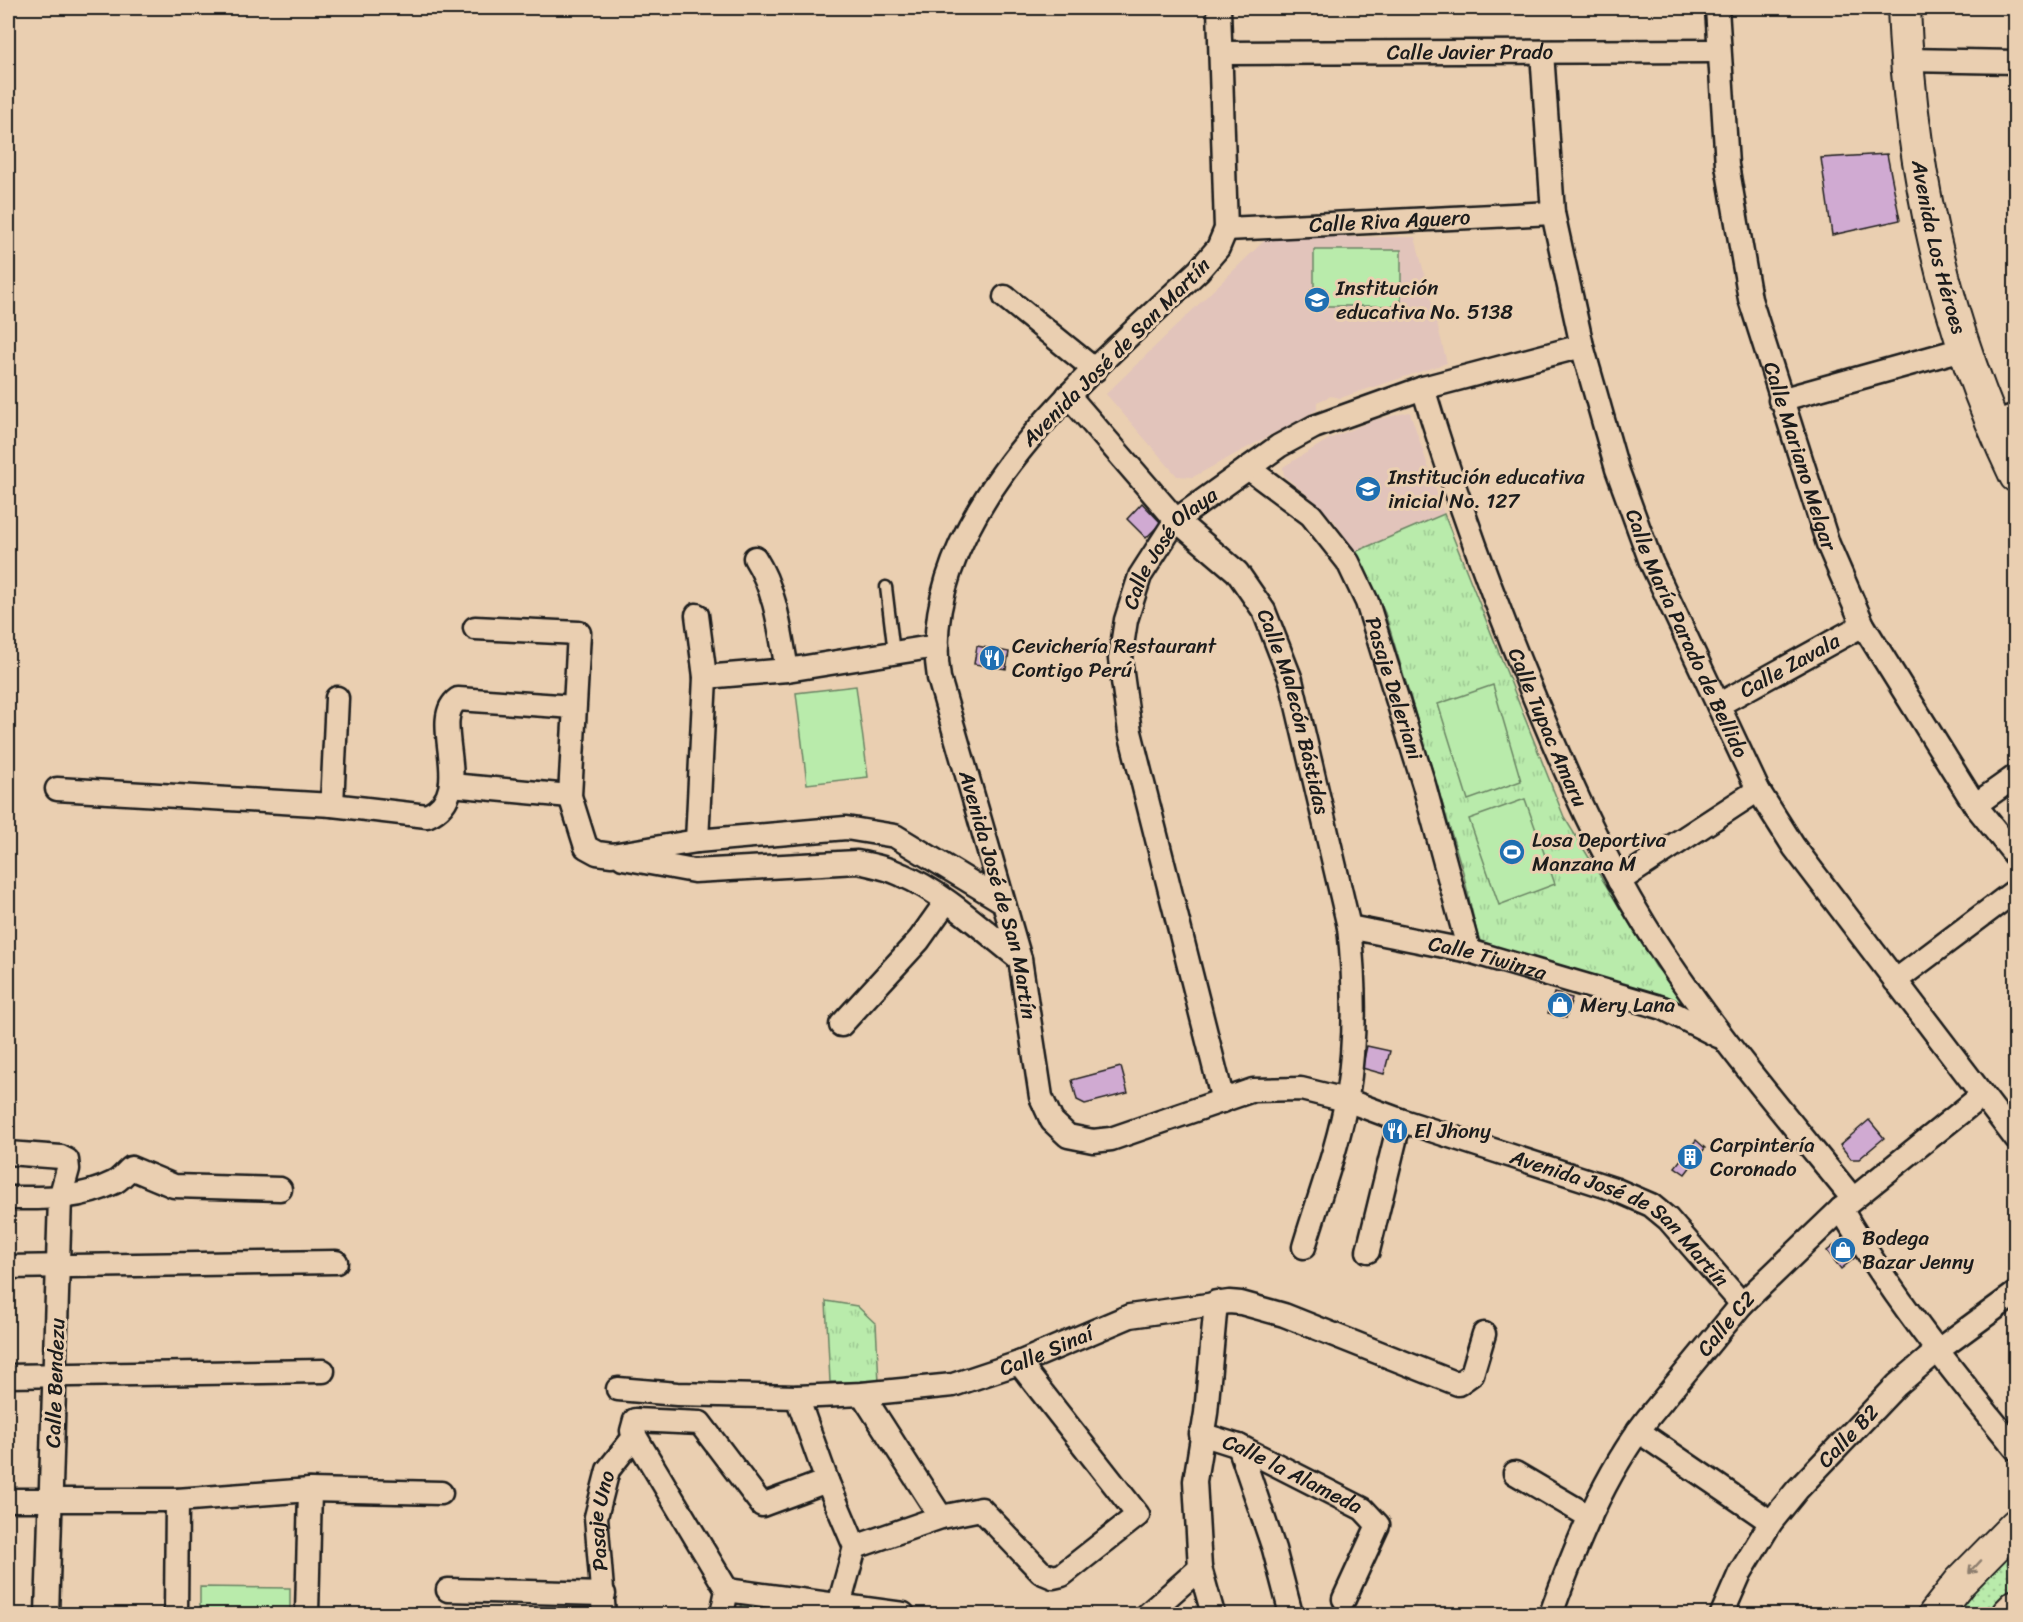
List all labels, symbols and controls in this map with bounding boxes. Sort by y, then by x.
street label: Calle Javier Prado [1387,33,1554,71]
street label: Avenida Los Héroes [1900,156,1978,339]
street label: Calle Riva Aguero [1308,198,1472,244]
street label: Avenida José de San Martín [1011,248,1220,457]
place label: Institución educativa No. 5138 [1335,269,1513,331]
school or university icon: Institución educativa No. 5138 [1302,285,1332,315]
street label: Calle Mariano Melgar [1752,357,1848,558]
place label: Institución educativa inicial No. 127 [1387,458,1585,520]
school or university icon: Institución educativa inicial No. 127 [1353,474,1383,504]
street label: Calle José Olaya [1112,476,1226,614]
street label: Calle María Parado de Bellido [1614,503,1760,765]
street label: Calle Malecón Bástidas [1246,603,1341,819]
street label: Pasaje Deleriani [1354,612,1434,766]
street label: Calle Zavala [1732,622,1848,709]
place label: Cevichería Restaurant Contigo Perú [1012,627,1217,689]
street label: Calle Tupac Amaru [1497,642,1599,814]
restaurant icon: Cevichería Restaurant Contigo Perú [977,643,1007,673]
street label: Avenida José de San Martín [947,765,1048,1022]
place label: Losa Deportiva Manzana M [1532,821,1667,883]
sports icon: Losa Deportiva Manzana M [1497,837,1527,867]
street label: Calle Tiwinza [1425,924,1552,992]
place label: Mery Lana [1580,986,1676,1024]
shop icon: Mery Lana [1545,990,1575,1020]
place label: El Jhony [1414,1112,1491,1150]
restaurant icon: El Jhony [1380,1116,1410,1146]
place label: Carpintería Coronado [1710,1126,1815,1188]
street label: Avenida José de San Martín [1504,1137,1739,1296]
building icon: Carpintería Coronado [1675,1142,1705,1172]
place label: Bodega Bazar Jenny [1862,1219,1974,1281]
shop icon: Bodega Bazar Jenny [1828,1235,1858,1265]
street label: Calle C2 [1687,1281,1765,1365]
street label: Calle Sinaí [994,1314,1101,1387]
street label: Calle Bendezu [34,1317,76,1449]
street label: Calle B2 [1808,1395,1889,1477]
street label: Calle la Alameda [1218,1423,1370,1525]
street label: Pasaje Uno [577,1466,626,1573]
one-way arrow [1968,1559,1982,1574]

